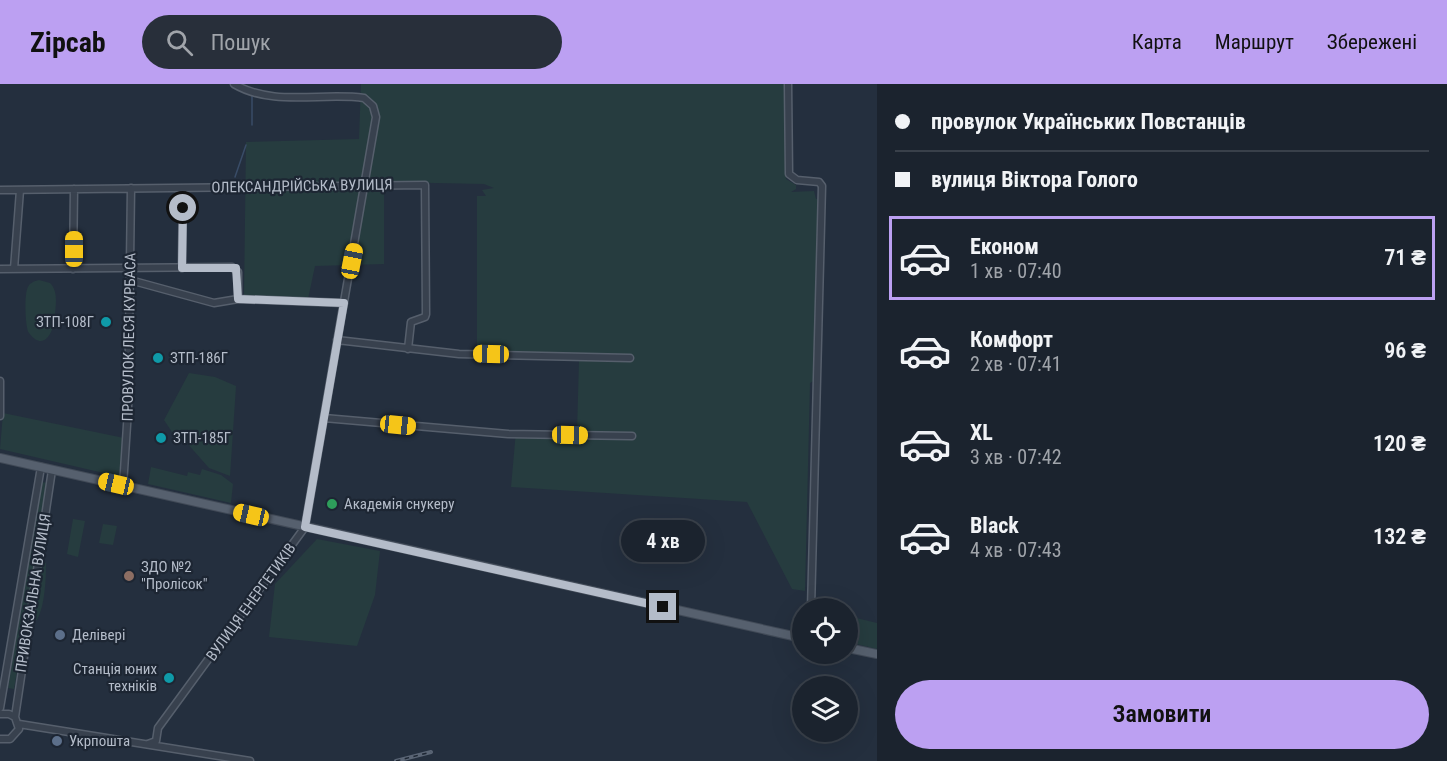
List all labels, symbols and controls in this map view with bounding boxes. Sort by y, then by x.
search box [142,15,562,69]
text: Zipcab [30,26,106,59]
icon: search [163,26,196,59]
text: Пошук [211,30,271,55]
text: Карта [1132,30,1182,54]
text: Маршрут [1215,30,1294,54]
text: Збережені [1327,30,1417,54]
text: провулок Українських Повстанців [931,109,1246,134]
text: вулиця Віктора Голого [931,167,1138,192]
street label: ОЛЕКСАНДРІЙСЬКА ВУЛИЦЯ [211,175,393,197]
route start [169,194,196,221]
car [65,231,83,267]
icon: car [898,231,952,285]
text: Економ [970,234,1039,259]
car [340,242,364,280]
text: 71 ₴ [1384,245,1426,270]
street label: ПРОВУЛОК ЛЕСЯ КУРБАСА [119,252,139,421]
text: 1 хв · 07:40 [970,259,1062,283]
place label: ЗТП-108Г [36,313,94,331]
marker: ЗТП-108Г [99,315,113,329]
icon: car [898,324,952,378]
text: Комфорт [970,327,1053,352]
text: 96 ₴ [1384,338,1426,363]
car [473,345,509,363]
place label: ЗТП-186Г [170,349,228,367]
marker: ЗТП-186Г [151,351,165,365]
text: 2 хв · 07:41 [970,352,1062,376]
car [379,414,417,436]
icon: car [898,417,952,471]
text: XL [970,420,993,445]
car [552,426,588,444]
place label: ЗТП-185Г [173,429,231,447]
marker: ЗТП-185Г [154,431,168,445]
text: 120 ₴ [1373,431,1426,456]
text: 3 хв · 07:42 [970,445,1062,469]
car [96,471,136,497]
place label: Академія снукеру [344,495,454,513]
marker: Академія снукеру [325,497,339,511]
car [231,502,271,528]
icon: car [898,510,952,564]
street label: ПРИВОКЗАЛЬНА ВУЛИЦЯ [12,512,54,674]
text: Black [970,513,1019,538]
callout: 4 хв [621,520,705,562]
text: 132 ₴ [1373,524,1426,549]
text: 4 хв [646,529,680,553]
text: 4 хв · 07:43 [970,538,1062,562]
street label: ВУЛИЦЯ ЕНЕРГЕТИКІВ [202,540,300,664]
place label: ЗДО №2 "Пролісок" [141,558,208,593]
marker: ЗДО №2 "Пролісок" [122,569,136,583]
route end [649,593,676,620]
map controls [792,598,858,742]
button: locate [792,598,858,664]
place label: Делівері [72,626,125,644]
marker: Делівері [53,628,67,642]
place label: Станція юних техніків [73,660,157,695]
marker: Станція юних техніків [162,671,176,685]
button: layers [792,676,858,742]
button: Замовити [895,680,1429,749]
place label: Укрпошта [69,732,130,750]
marker: Укрпошта [50,734,64,748]

